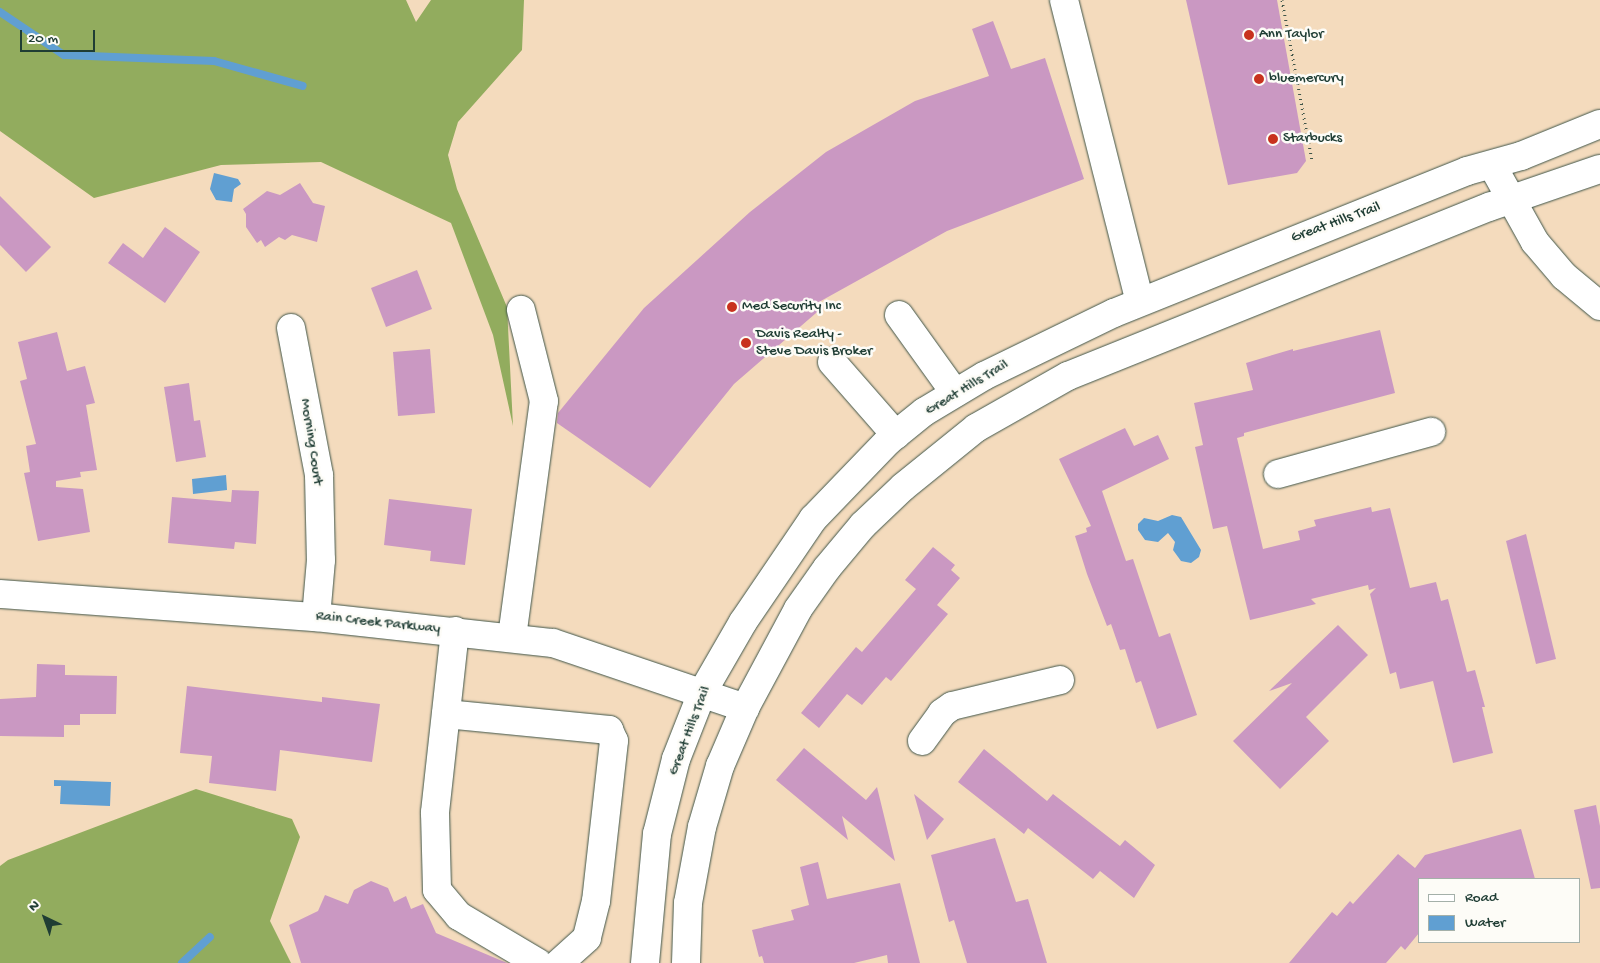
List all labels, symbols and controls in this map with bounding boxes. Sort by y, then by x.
scale bar [22,20,98,52]
place label: Ann Taylor [1259,26,1324,44]
marker: Ann Taylor [1243,29,1255,41]
text: 20 m [28,30,58,48]
place label: bluemercury [1269,70,1344,88]
marker: bluemercury [1253,73,1265,85]
place label: Starbucks [1283,130,1342,148]
marker: Starbucks [1267,133,1279,145]
street label: Great Hills Trail [1289,198,1383,248]
place label: Med Security Inc [742,298,841,316]
marker: Med Security Inc [726,301,738,313]
place label: Davis Realty - Steve Davis Broker [756,325,872,360]
marker: Davis Realty - Steve Davis Broker [740,337,752,349]
street label: Great Hills Trail [922,356,1012,420]
street label: Morning Court [295,397,327,487]
street label: Rain Creek Parkway [315,608,441,638]
street label: Great Hills Trail [665,684,715,778]
legend [1418,878,1580,943]
text: Road [1465,889,1498,907]
north arrow [20,893,70,943]
text: N [26,897,44,916]
text: Water [1465,914,1505,932]

